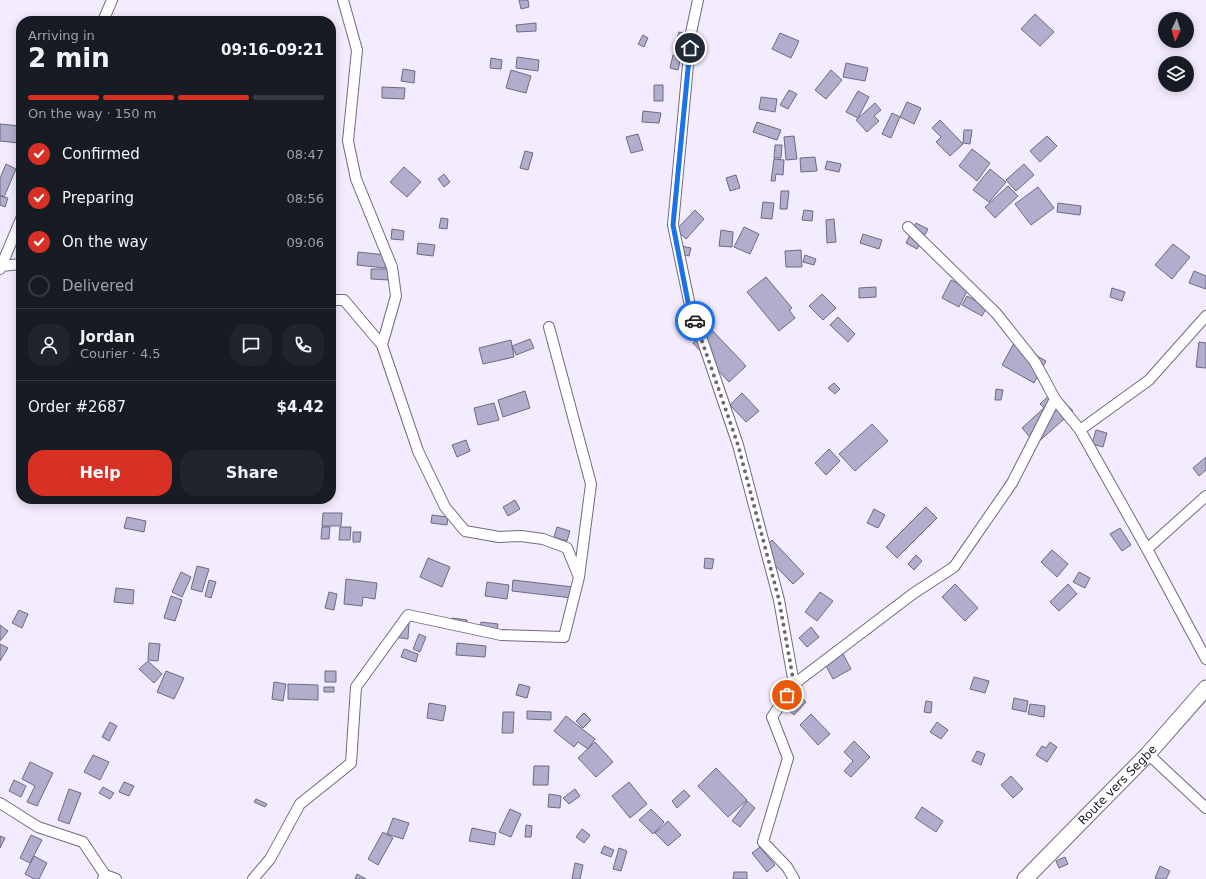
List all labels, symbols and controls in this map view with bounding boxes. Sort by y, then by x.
north arrow [1158,12,1194,48]
map controls [1158,12,1194,92]
text: Arriving in [28,28,95,43]
pin [673,31,707,65]
icon: home [679,37,701,59]
text: 09:16–09:21 [221,41,324,59]
text: 2 min [28,43,110,73]
button: layers [1158,56,1194,92]
text: On the way · 150 m [28,106,156,121]
icon: check [28,143,50,165]
text: Confirmed [62,145,140,163]
text: 08:47 [287,147,324,162]
icon: check [28,187,50,209]
text: Preparing [62,189,134,207]
text: 08:56 [287,191,324,206]
icon: check [28,231,50,253]
text: On the way [62,233,148,251]
text: 09:06 [287,235,324,250]
text: Delivered [62,277,134,295]
courier [675,301,715,341]
icon: car [684,310,706,332]
button: person [28,324,70,366]
button: chat [230,324,272,366]
button: phone [282,324,324,366]
text: Jordan [80,328,135,346]
text: Courier · 4.5 [80,346,161,361]
text: Order #2687 [28,398,126,416]
text: $4.42 [277,398,324,416]
button: Help [28,450,172,496]
button: Share [180,450,324,496]
pin [770,678,804,712]
icon: bag [776,684,798,706]
street label: Route vers Segbe [1075,742,1160,828]

